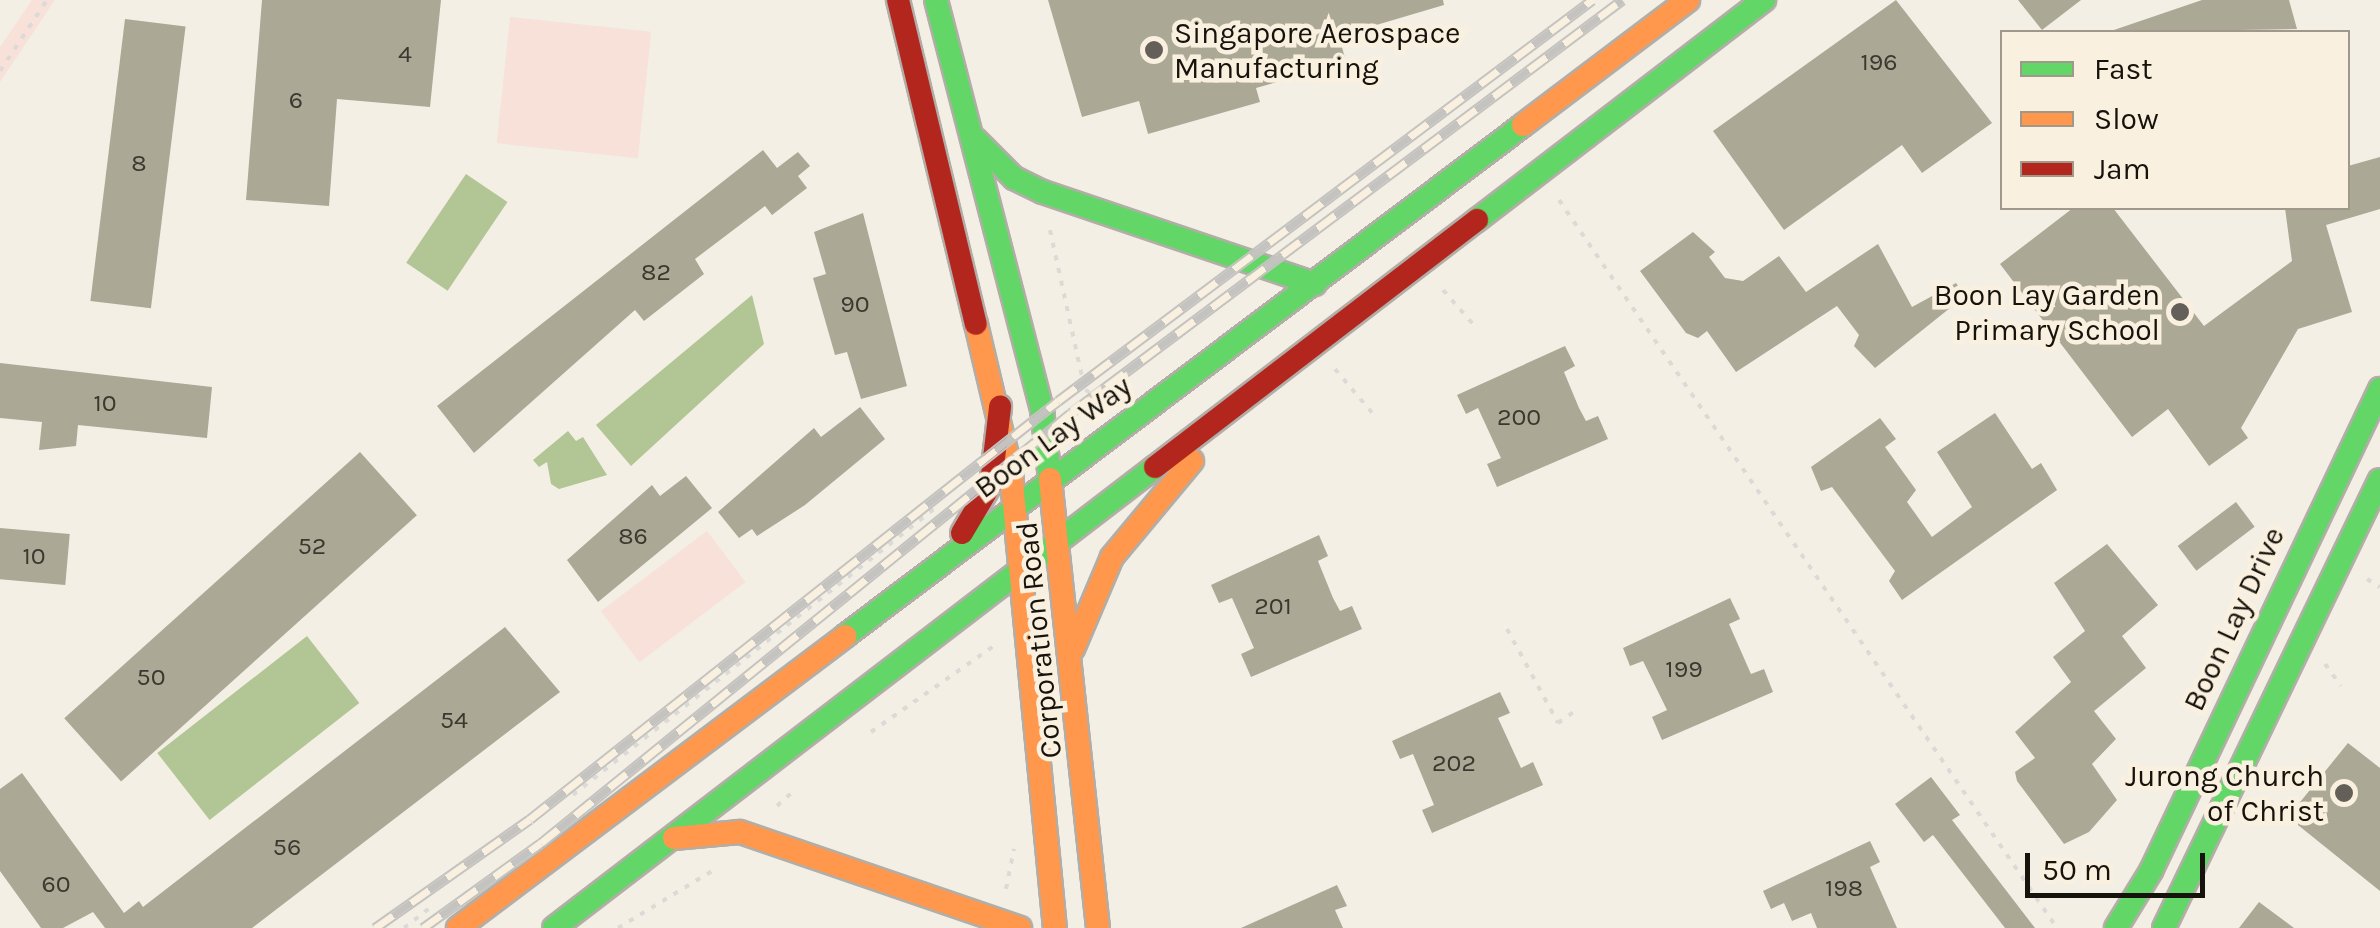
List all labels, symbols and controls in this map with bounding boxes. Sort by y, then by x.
place label: Singapore Aerospace Manufacturing [1174,15,1461,86]
legend [2000,30,2350,210]
house number: 4 [398,39,412,69]
marker: Singapore Aerospace Manufacturing [1143,39,1165,61]
house number: 196 [1860,47,1898,77]
text: Fast [2094,51,2153,87]
house number: 6 [289,85,303,115]
text: Slow [2094,101,2159,137]
house number: 8 [131,148,147,178]
text: Jam [2094,151,2151,187]
house number: 82 [641,257,671,287]
place label: Boon Lay Garden Primary School [1934,277,2160,348]
house number: 90 [840,289,870,319]
marker: Boon Lay Garden Primary School [2169,301,2191,323]
street label: Boon Lay Way [968,368,1138,506]
house number: 10 [93,388,117,418]
house number: 200 [1497,402,1541,432]
street label: Corporation Road [1009,520,1069,760]
house number: 86 [618,521,648,551]
street label: Boon Lay Drive [2176,522,2292,716]
house number: 52 [298,531,326,561]
house number: 10 [22,541,46,571]
house number: 201 [1254,591,1292,621]
house number: 199 [1665,654,1703,684]
house number: 50 [137,662,165,692]
house number: 54 [440,705,468,735]
house number: 202 [1432,748,1476,778]
place label: Jurong Church of Christ [2125,758,2324,828]
marker: Jurong Church of Christ [2333,782,2355,804]
house number: 56 [273,832,301,862]
scale bar [2030,833,2210,895]
text: 50 m [2042,852,2112,888]
house number: 60 [41,869,71,899]
house number: 198 [1825,873,1863,903]

